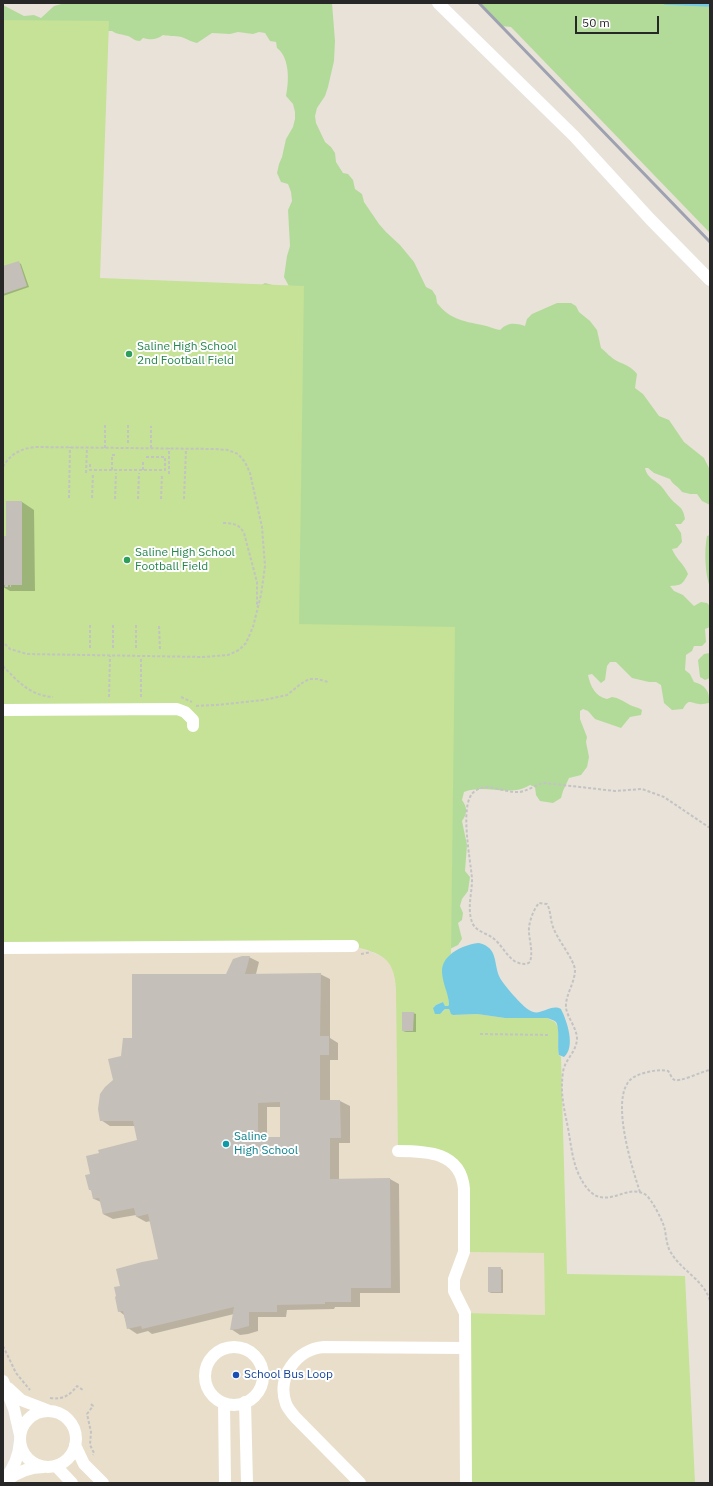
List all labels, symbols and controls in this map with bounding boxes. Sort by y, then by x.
scale bar [577,8,661,34]
text: 50 m [582,15,610,30]
place label: Saline High School 2nd Football Field [137,340,237,368]
marker: Saline High School 2nd Football Field [124,349,134,359]
place label: Saline High School Football Field [135,546,235,574]
marker: Saline High School Football Field [122,555,132,565]
place label: Saline High School [234,1130,298,1158]
marker: Saline High School [221,1139,231,1149]
place label: School Bus Loop [244,1368,333,1382]
marker: School Bus Loop [231,1370,241,1380]

